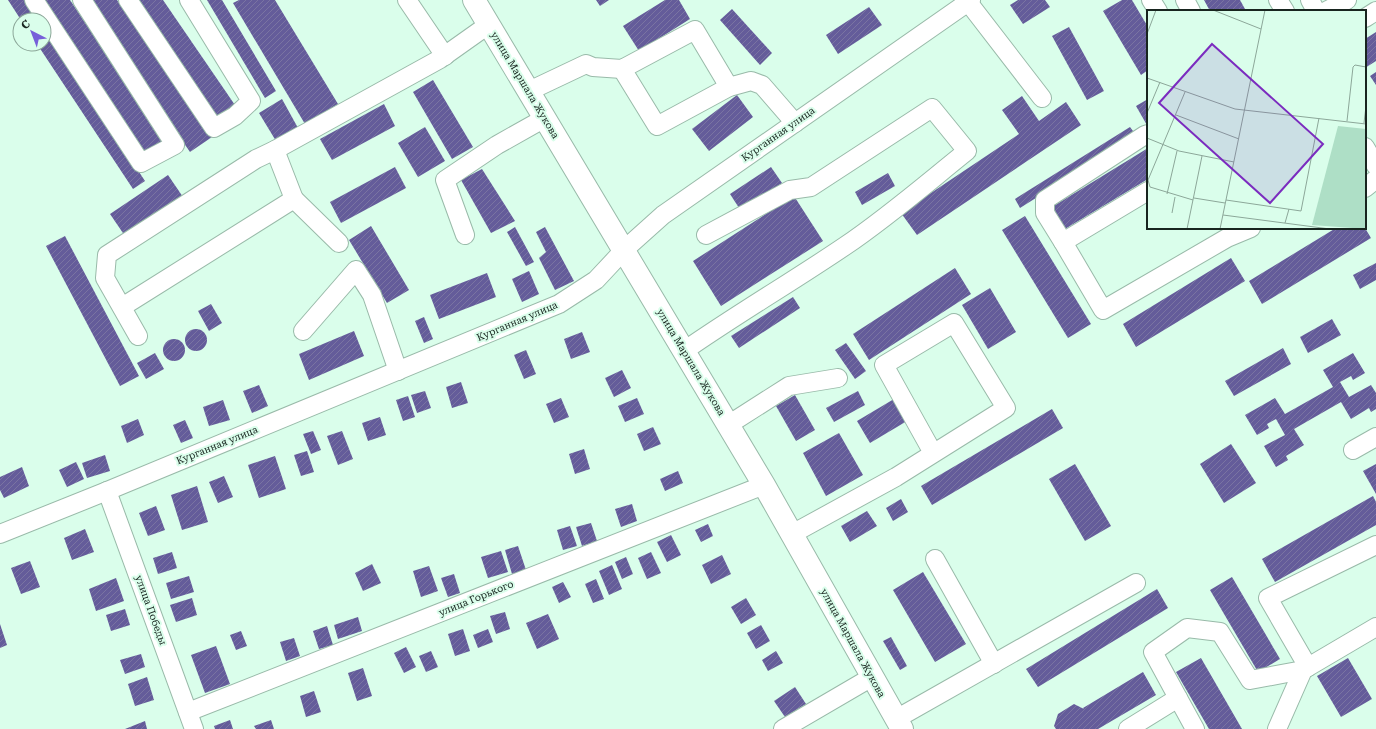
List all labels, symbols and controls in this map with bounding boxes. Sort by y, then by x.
inset map [1147,10,1366,229]
north arrow [12,12,52,52]
text: С [18,17,33,32]
street label: улица Маршала Жукова [489,30,562,141]
street label: Курганная улица [739,104,817,163]
street label: Курганная улица [475,299,560,343]
street label: улица Маршала Жукова [655,307,728,418]
street label: Курганная улица [175,423,260,466]
street label: улица Победы [133,574,169,646]
street label: улица Горького [437,578,515,618]
street label: улица Маршала Жукова [818,587,888,700]

